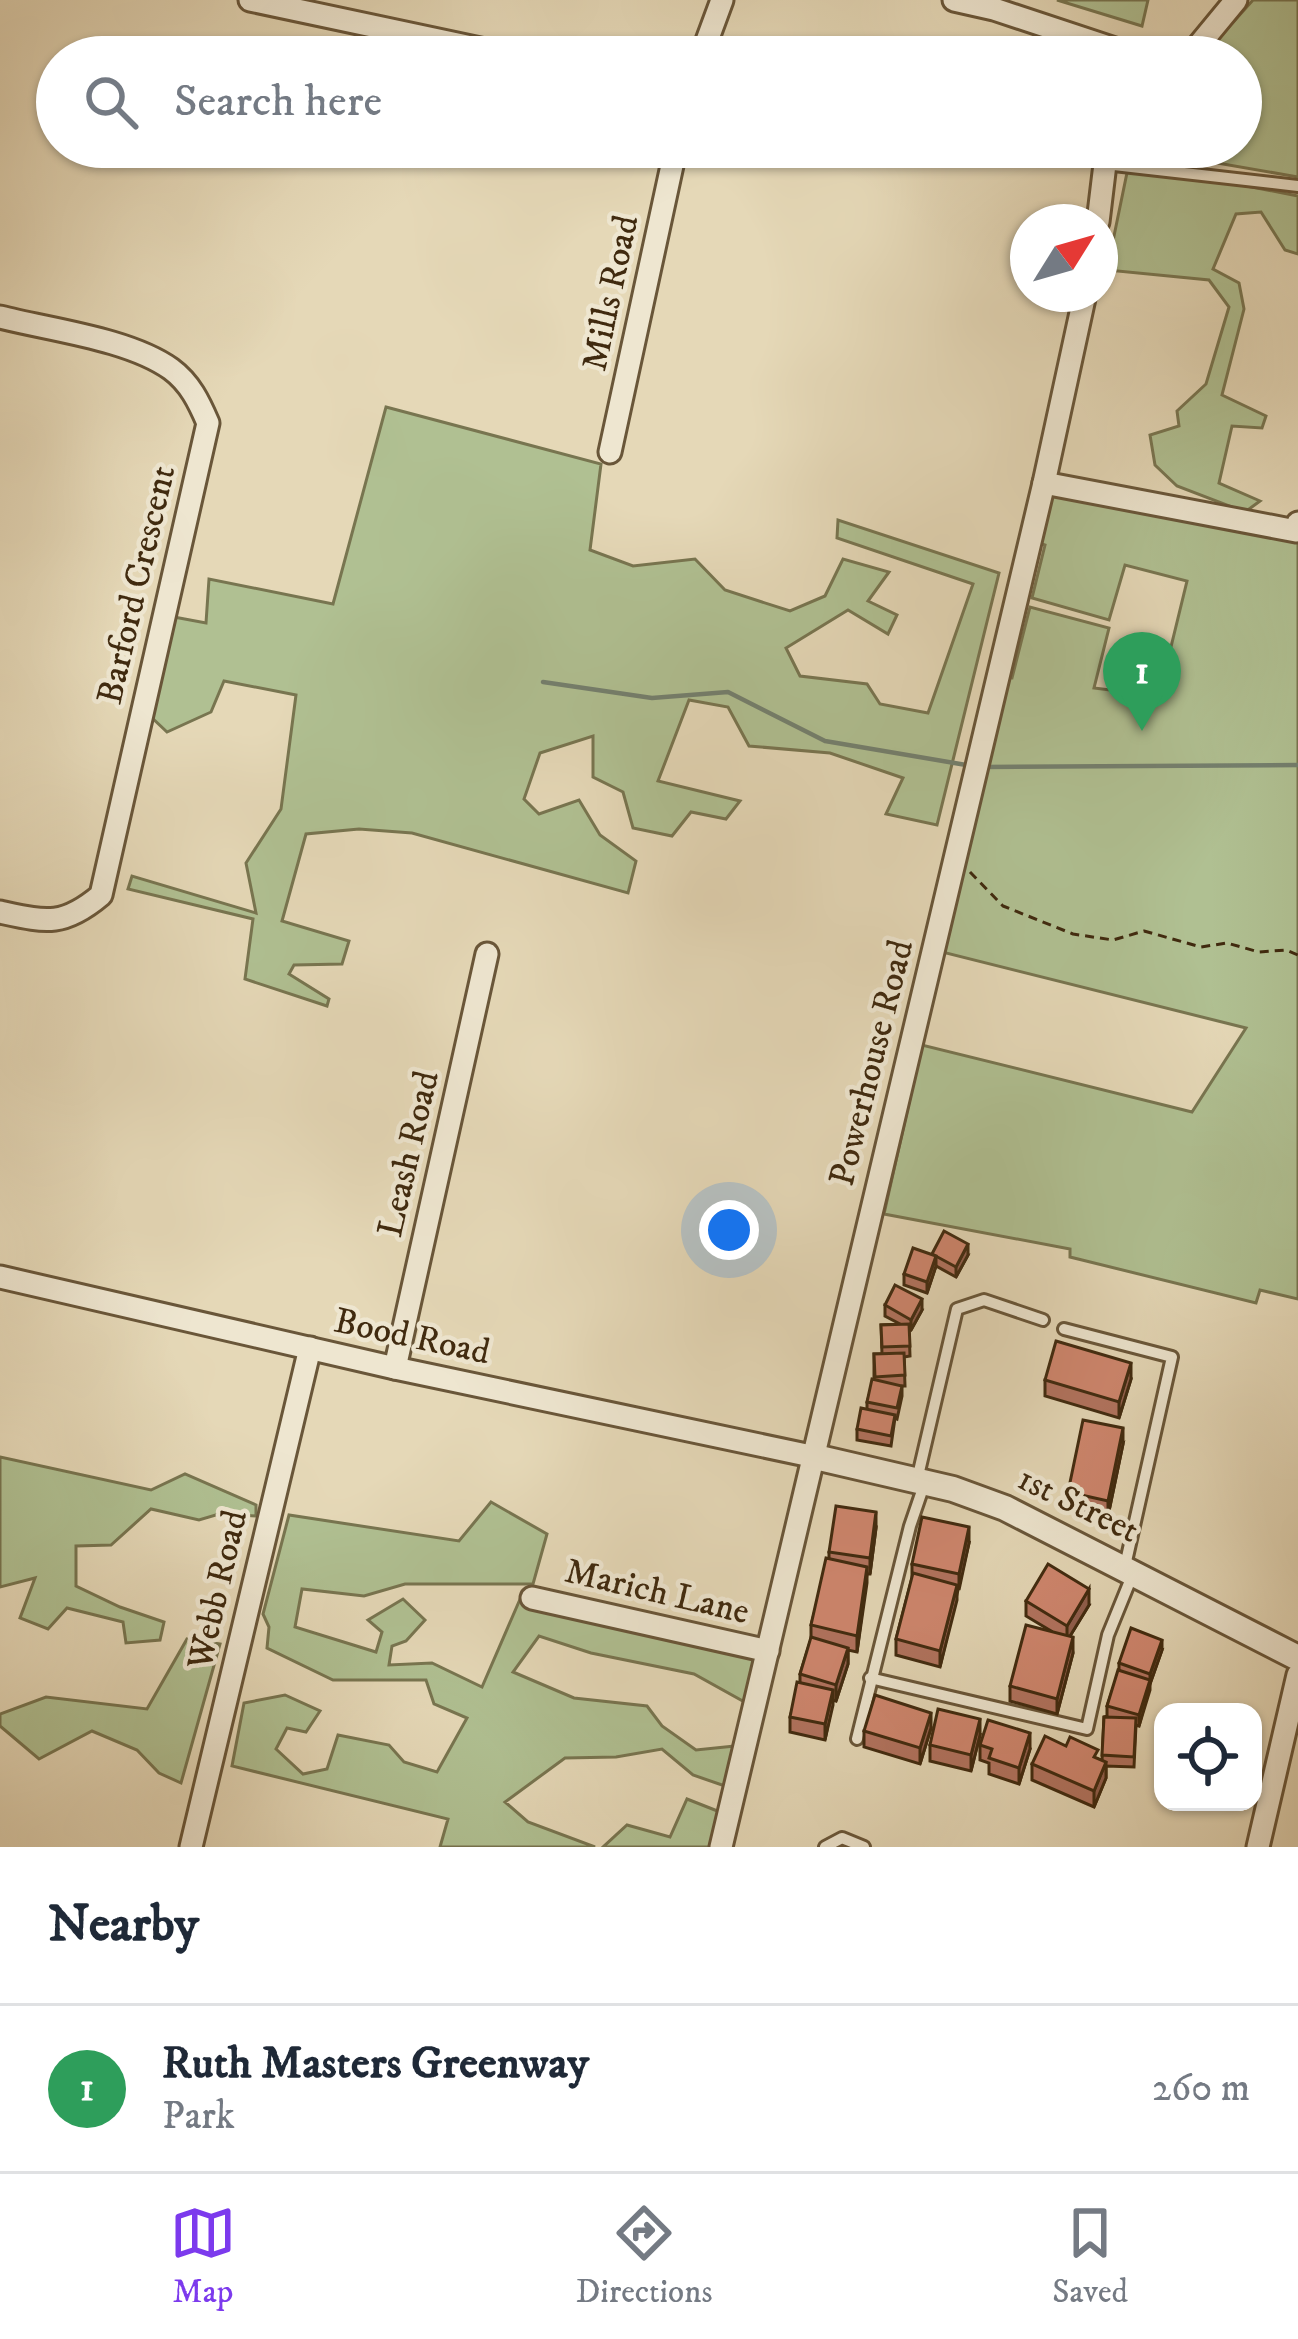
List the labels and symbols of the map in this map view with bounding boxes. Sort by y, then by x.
north arrow [1010,204,1118,312]
street label: Mills Road [573,211,649,375]
street label: Barford Crescent [88,461,186,709]
pin: 1 [1103,632,1181,731]
street label: Powerhouse Road [820,935,924,1191]
street label: Leash Road [368,1066,450,1242]
your location [699,1200,759,1260]
street label: Bood Road [330,1299,494,1375]
street label: 1st Street [1010,1456,1146,1554]
street label: Webb Road [178,1506,258,1675]
street label: Marich Lane [560,1549,754,1635]

